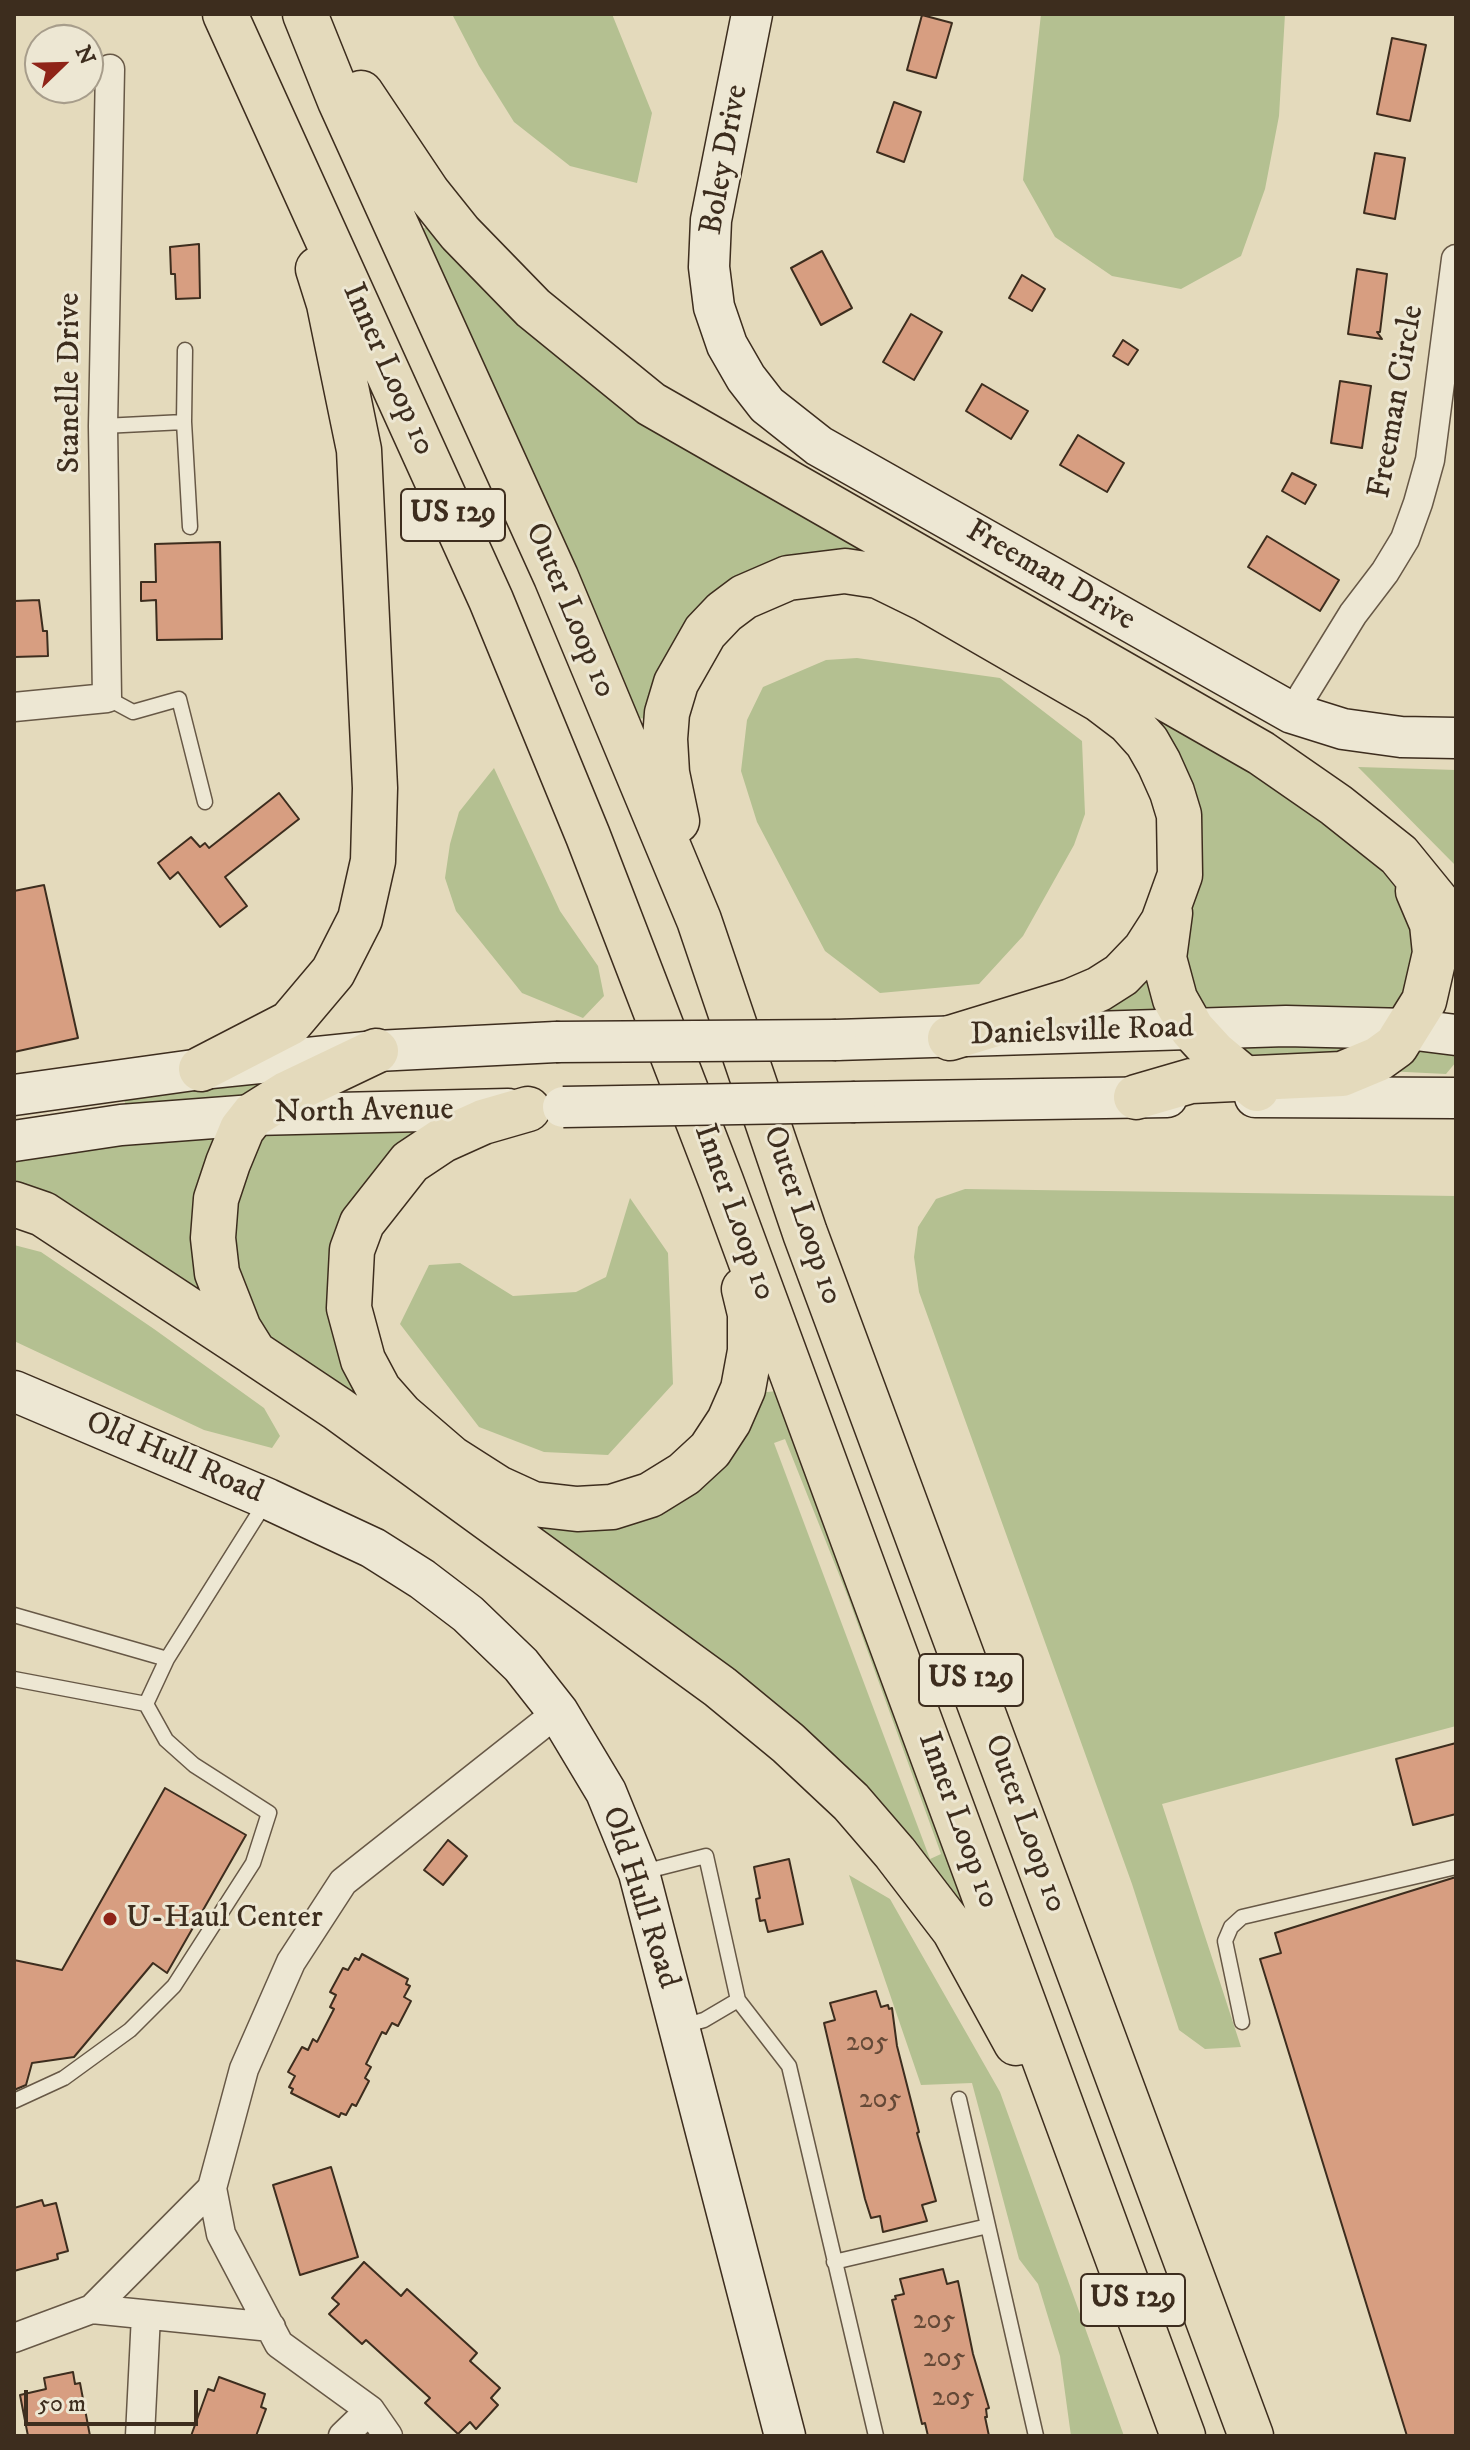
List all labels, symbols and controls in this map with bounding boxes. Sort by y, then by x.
north arrow [24,24,104,104]
text: N [69,42,101,69]
street label: Boley Drive [694,82,758,238]
street label: Inner Loop 10 [332,278,442,462]
street label: Stanelle Drive [52,293,90,473]
street label: Freeman Circle [1362,302,1434,502]
road number: US 129 [401,489,505,541]
street label: Freeman Drive [959,513,1141,641]
street label: Outer Loop 10 [515,518,623,704]
street label: Danielsville Road [970,1010,1194,1056]
street label: North Avenue [274,1092,454,1134]
street label: Inner Loop 10 [683,1120,783,1306]
street label: Outer Loop 10 [753,1122,849,1310]
street label: Old Hull Road [80,1404,268,1514]
road number: US 129 [919,1654,1023,1706]
street label: Inner Loop 10 [907,1728,1007,1914]
street label: Outer Loop 10 [974,1730,1074,1918]
street label: Old Hull Road [592,1802,686,1994]
place label: U-Haul Center [126,1900,323,1938]
marker: U-Haul Center [101,1910,119,1928]
house number: 205 [846,2027,888,2061]
house number: 205 [859,2084,901,2118]
road number: US 129 [1081,2274,1185,2326]
house number: 205 [913,2305,955,2339]
house number: 205 [923,2343,965,2377]
scale bar [28,2374,202,2424]
house number: 205 [932,2382,974,2416]
text: 50 m [38,2389,86,2419]

